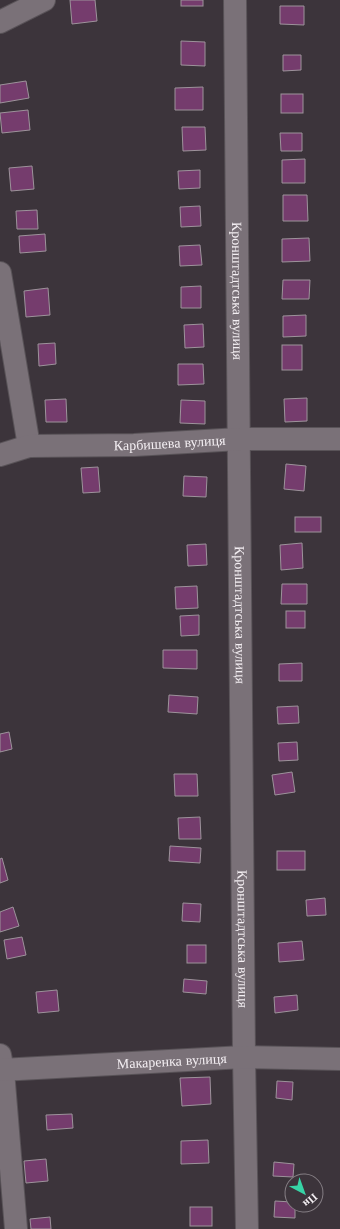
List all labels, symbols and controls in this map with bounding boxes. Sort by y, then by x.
street label: Кронштадтська вулиця [228,222,247,361]
street label: Карбишева вулиця [114,431,226,454]
street label: Кронштадтська вулиця [231,546,250,685]
street label: Кронштадтська вулиця [233,870,253,1009]
street label: Макаренка вулиця [116,1049,228,1073]
north arrow [284,1173,324,1213]
text: Пн [300,1190,321,1211]

